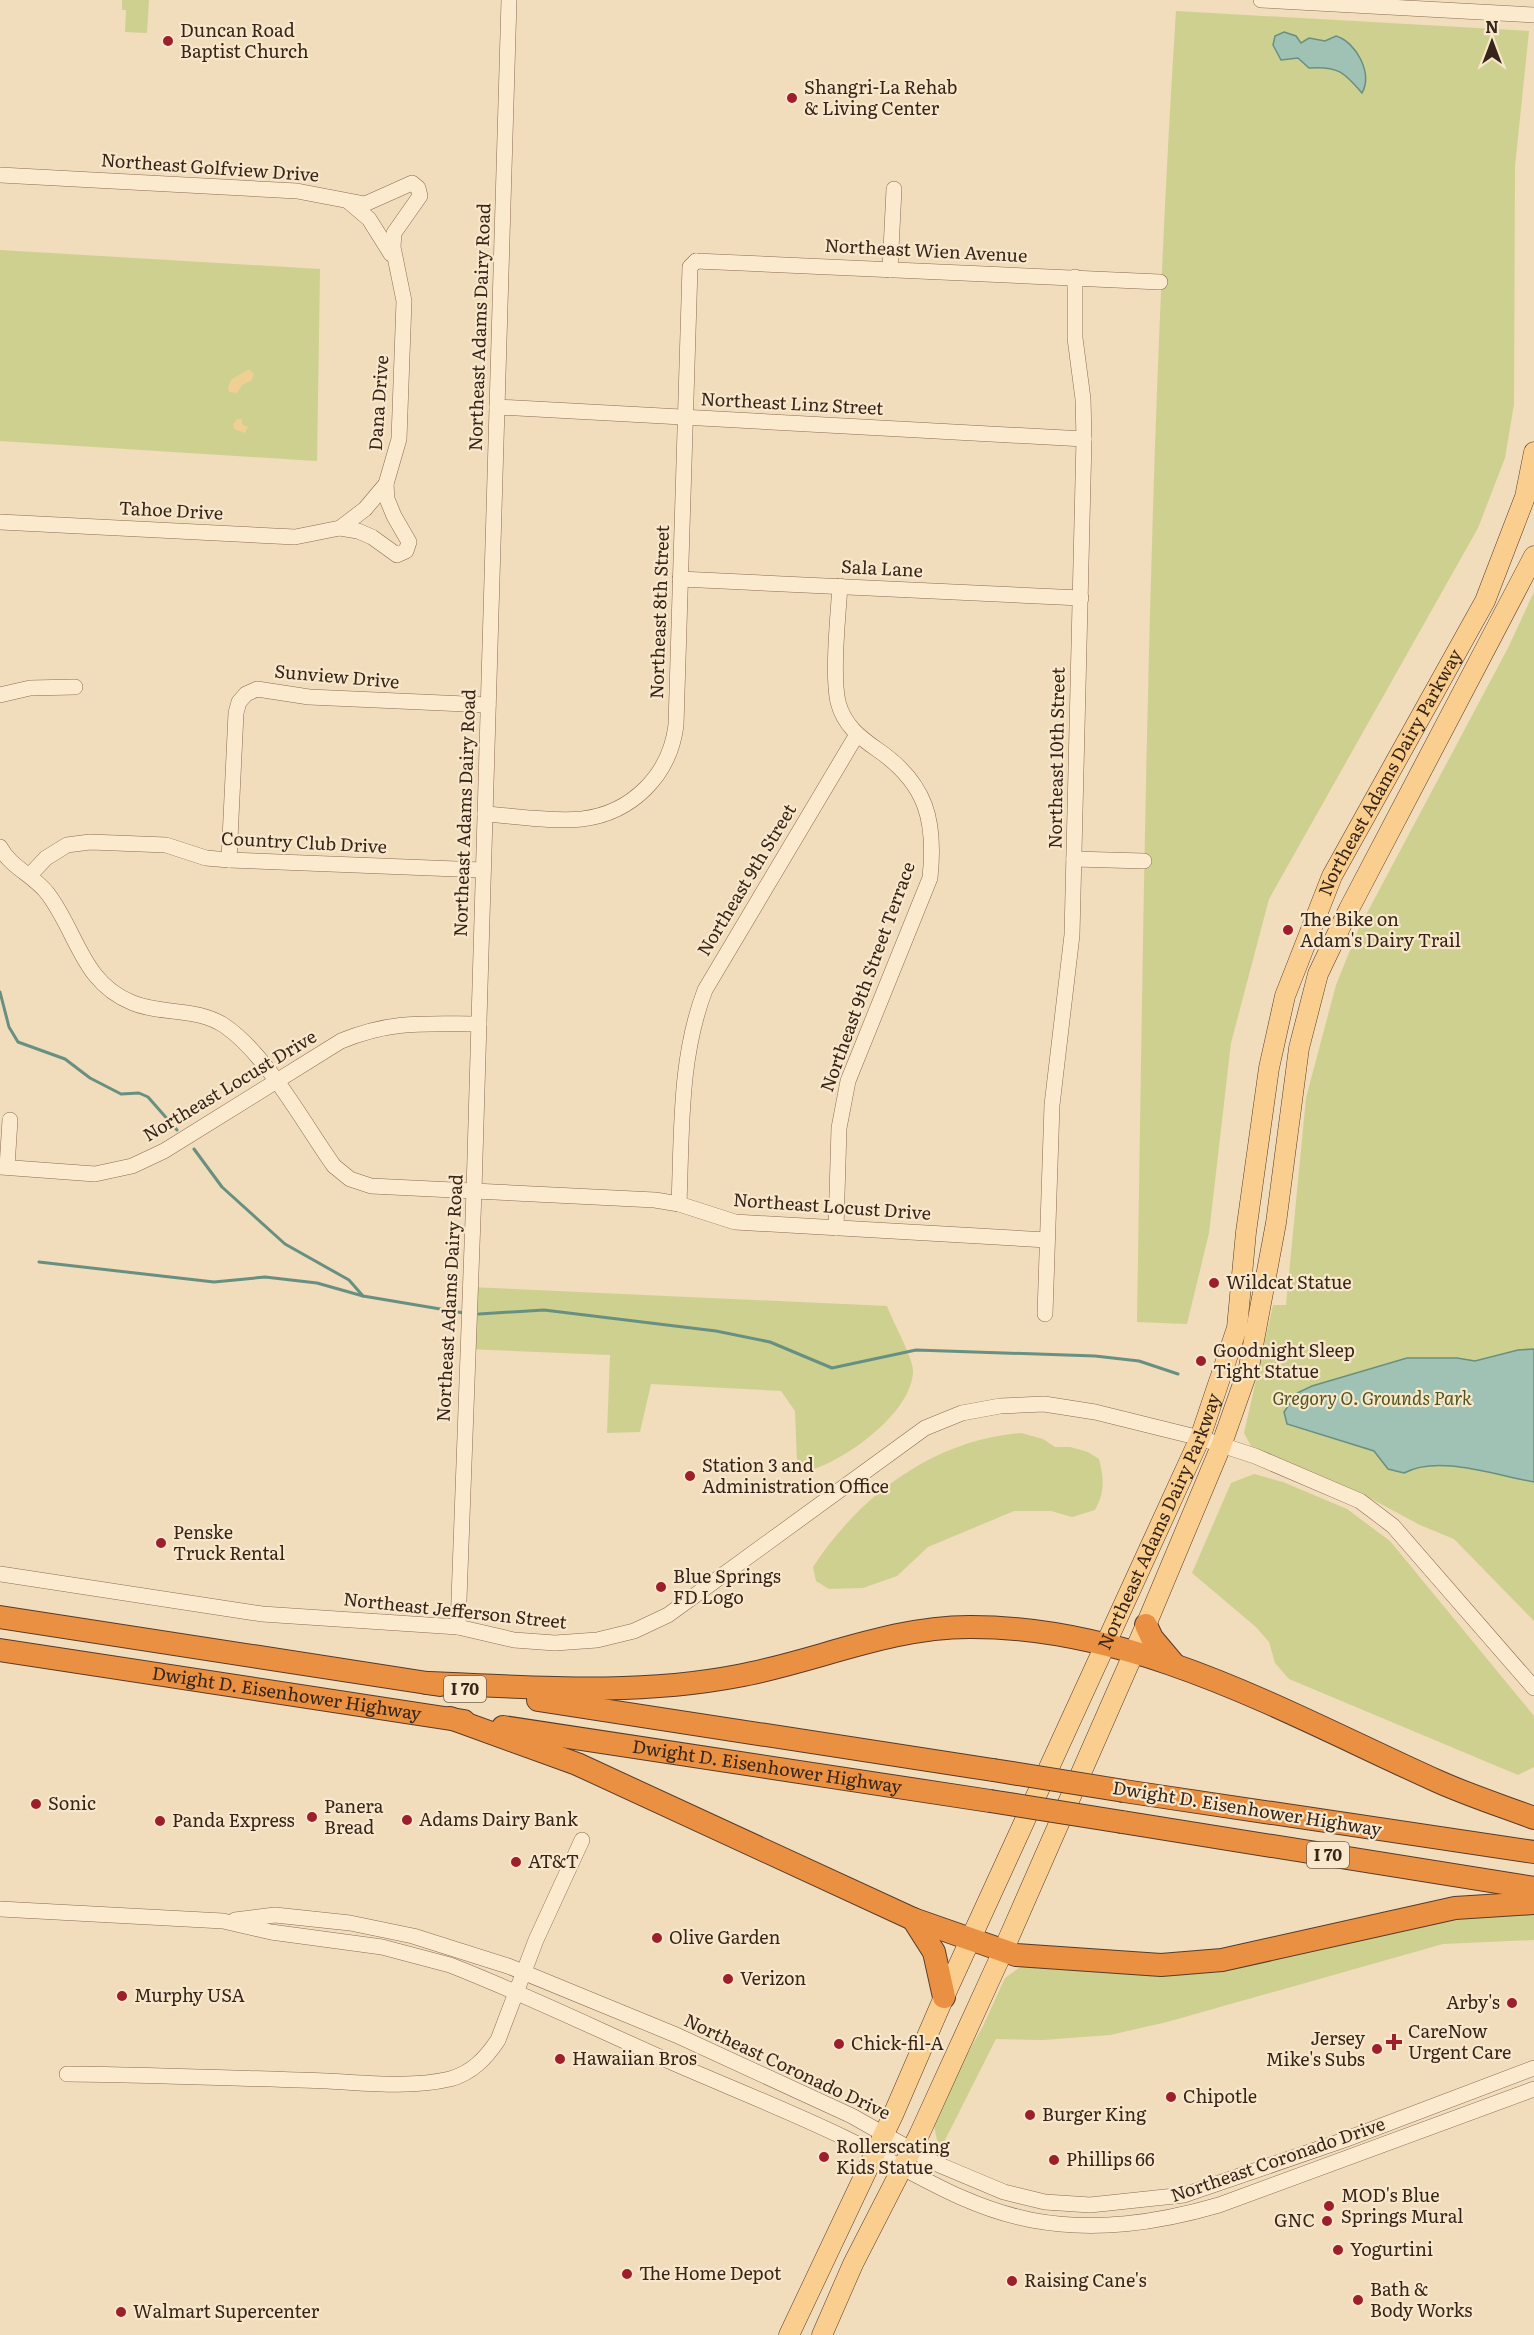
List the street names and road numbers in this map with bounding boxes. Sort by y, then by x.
street label: Northeast Golfview Drive [100,145,320,188]
street label: Northeast Adams Dairy Road [461,203,496,451]
street label: Northeast Wien Avenue [824,231,1028,268]
street label: Dana Drive [361,354,394,452]
street label: Northeast Linz Street [700,384,885,421]
street label: Tahoe Drive [118,493,224,526]
street label: Northeast 8th Street [642,524,675,699]
street label: Sala Lane [841,552,924,583]
street label: Northeast Adams Dairy Parkway [1311,643,1468,900]
street label: Sunview Drive [274,657,401,694]
street label: Northeast 10th Street [1040,666,1071,849]
street label: Northeast Adams Dairy Road [446,689,481,937]
street label: Northeast 9th Street [689,797,802,961]
street label: Country Club Drive [220,824,388,859]
street label: Northeast 9th Street Terrace [812,858,921,1095]
street label: Northeast Locust Drive [137,1022,321,1147]
street label: Northeast Adams Dairy Road [429,1173,468,1423]
street label: Northeast Locust Drive [732,1185,932,1226]
street label: Northeast Adams Dairy Parkway [1090,1389,1226,1654]
street label: Northeast Jefferson Street [342,1584,569,1635]
street label: Dwight D. Eisenhower Highway [150,1658,424,1726]
road number: I 70 [444,1676,486,1702]
street label: Dwight D. Eisenhower Highway [631,1732,904,1800]
street label: Dwight D. Eisenhower Highway [1111,1773,1384,1842]
road number: I 70 [1307,1842,1349,1868]
street label: Northeast Coronado Drive [680,2006,895,2125]
street label: Northeast Coronado Drive [1167,2109,1388,2208]

